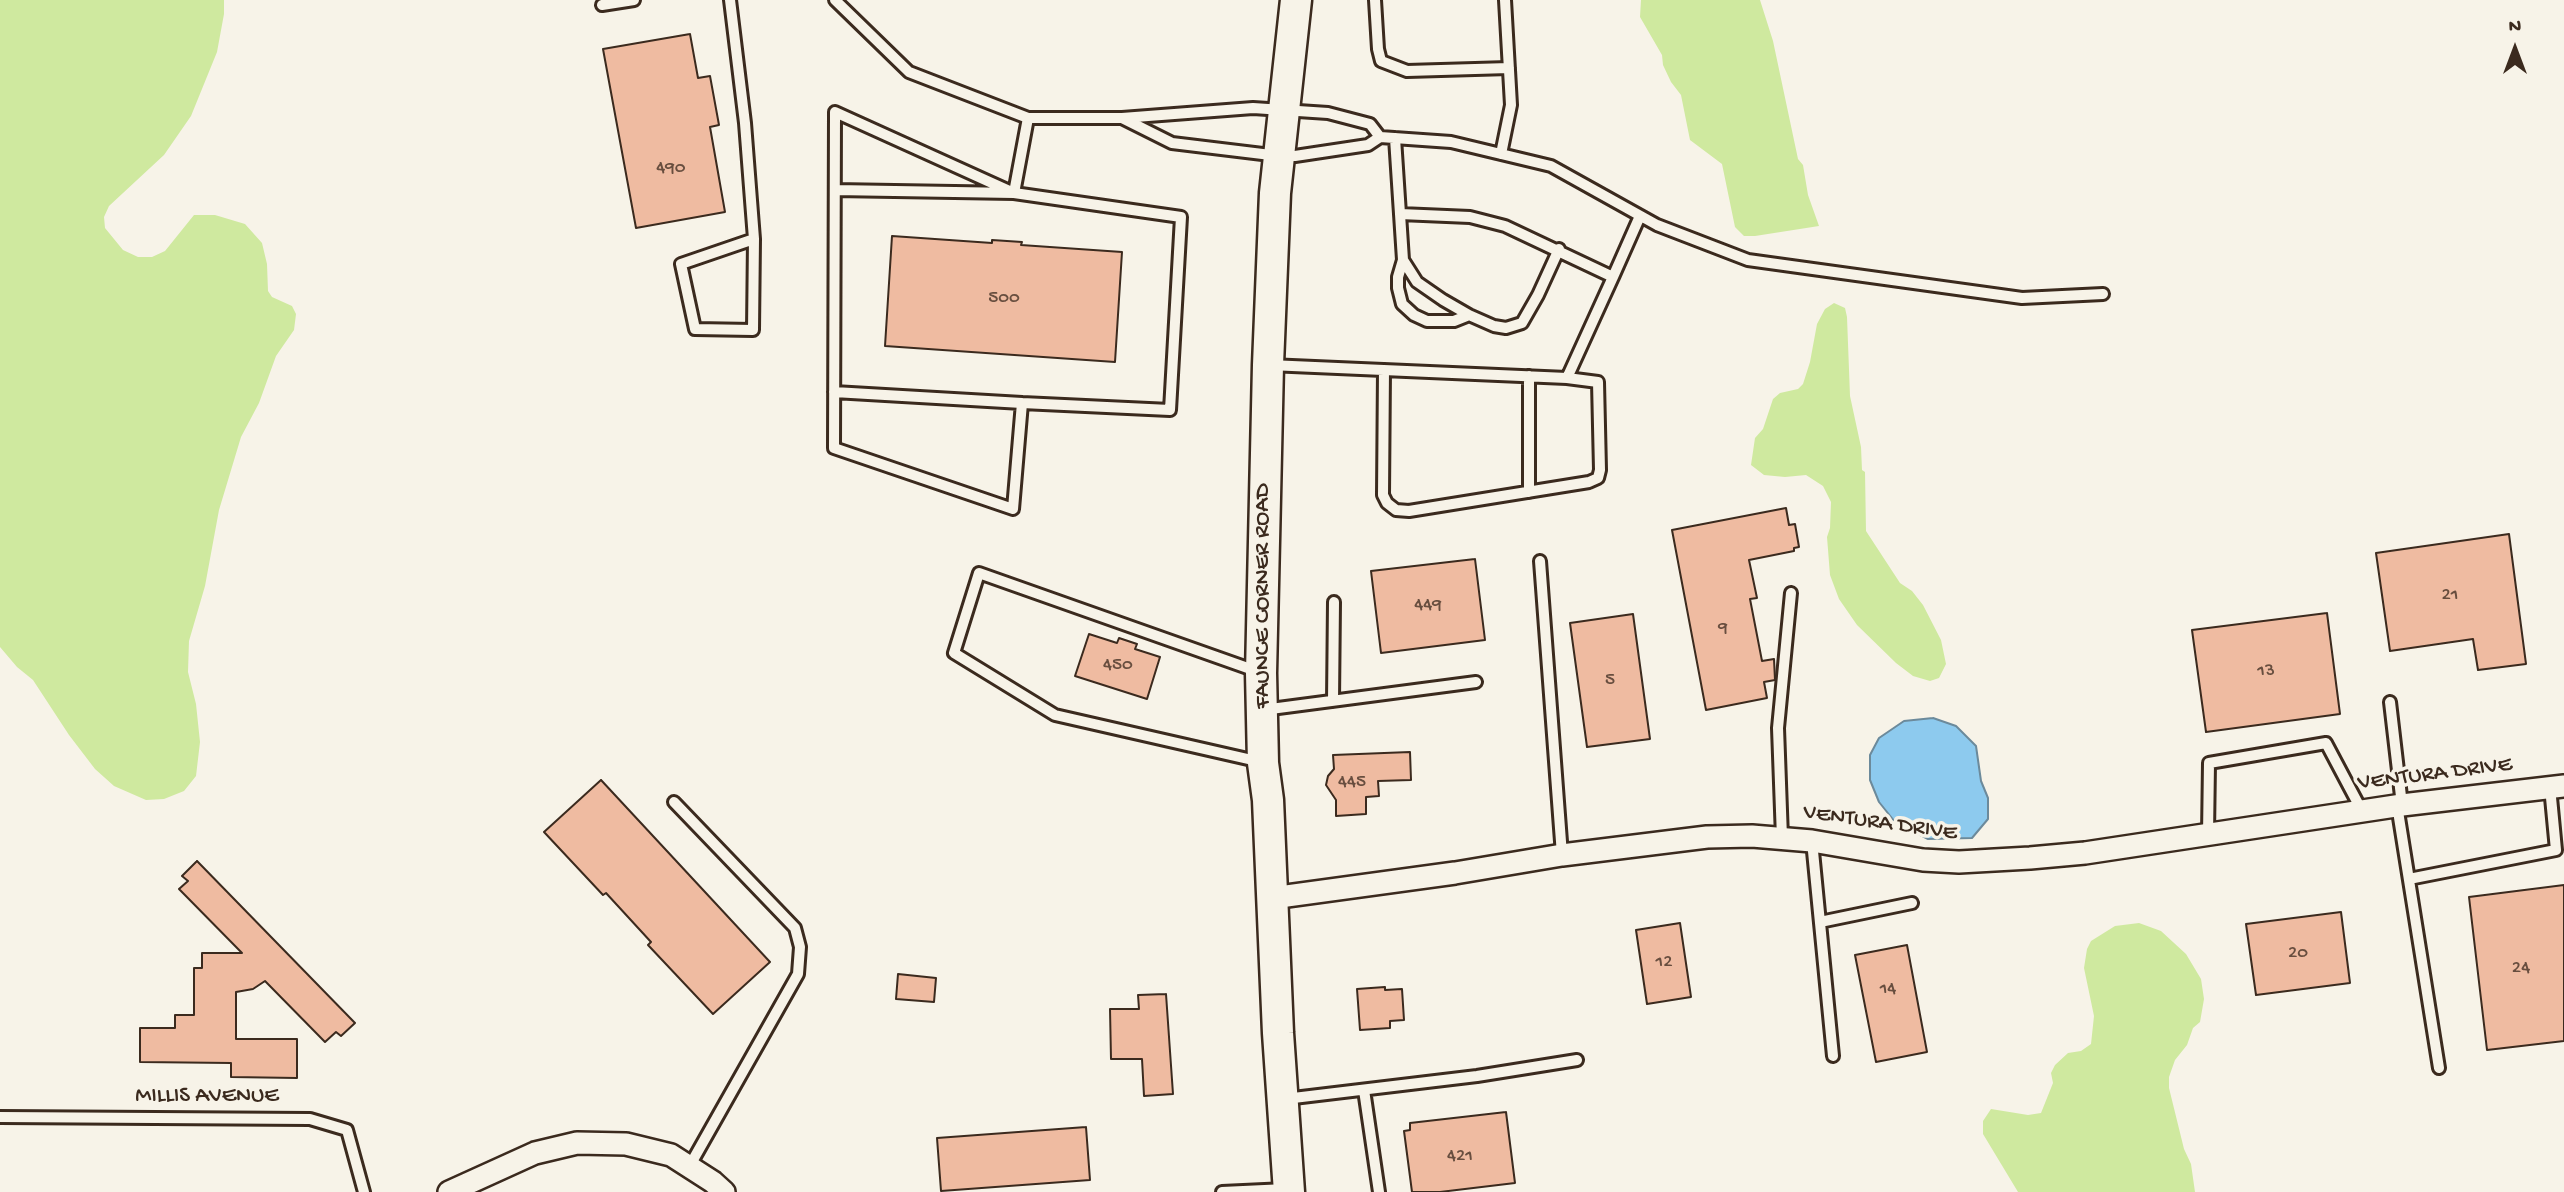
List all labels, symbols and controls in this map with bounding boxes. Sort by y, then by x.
north arrow [2480,14,2550,84]
text: N [2509,16,2521,39]
house number: 490 [656,158,686,180]
house number: 500 [988,288,1020,310]
street label: FAUNCE CORNER ROAD [1250,483,1278,709]
house number: 21 [2442,585,2458,607]
house number: 449 [1414,595,1442,617]
house number: 9 [1718,618,1728,640]
house number: 450 [1103,655,1133,677]
house number: 13 [2257,661,2275,683]
house number: 5 [1605,670,1615,692]
street label: VENTURA DRIVE [2356,752,2514,798]
house number: 445 [1338,772,1366,794]
street label: VENTURA DRIVE [1801,800,1959,848]
house number: 20 [2288,943,2308,965]
house number: 12 [1656,952,1672,974]
house number: 24 [2512,958,2530,980]
house number: 14 [1880,979,1896,1001]
street label: MILLIS AVENUE [135,1083,279,1111]
house number: 421 [1447,1146,1473,1168]

